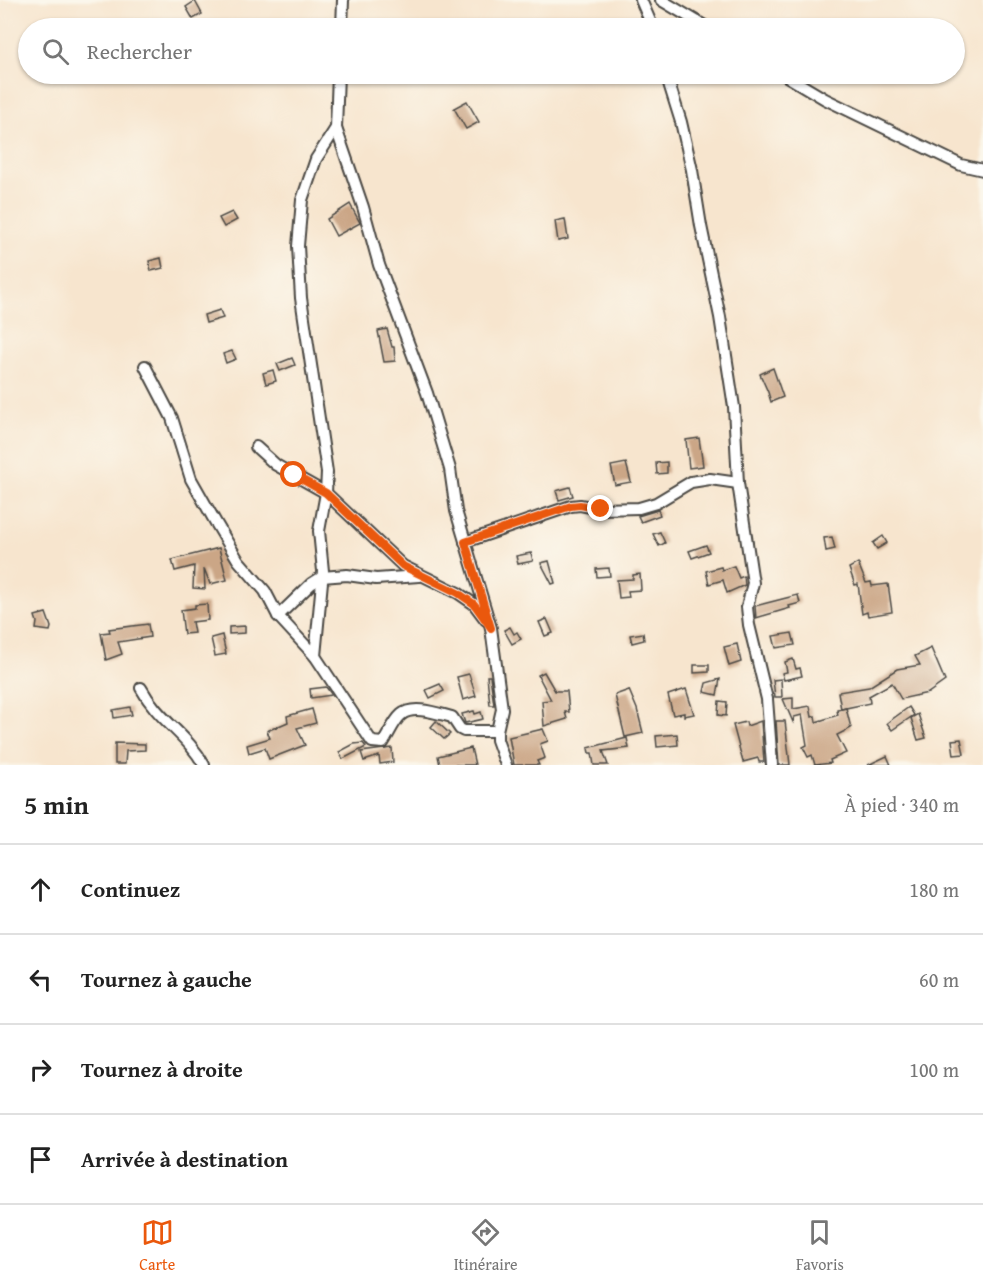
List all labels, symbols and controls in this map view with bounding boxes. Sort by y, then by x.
search box [18,18,965,84]
icon: search [39,35,72,68]
text: Rechercher [87,35,192,67]
route start [280,461,306,487]
route end [587,495,613,521]
text: 5 min [24,785,89,824]
text: À pied · 340 m [844,790,959,819]
icon: ahead [24,873,57,906]
text: Continuez [81,873,180,905]
text: 180 m [909,875,959,904]
icon: left [24,963,57,996]
text: Tournez à gauche [81,963,252,995]
text: 60 m [919,965,959,994]
icon: right [24,1053,57,1086]
text: Tournez à droite [81,1053,243,1085]
text: 100 m [909,1055,959,1084]
icon: arrive [24,1143,57,1176]
text: Arrivée à destination [81,1143,288,1175]
tab: Carte [139,1216,175,1276]
tab: Itinéraire [454,1216,518,1276]
tab: Favoris [796,1216,844,1276]

